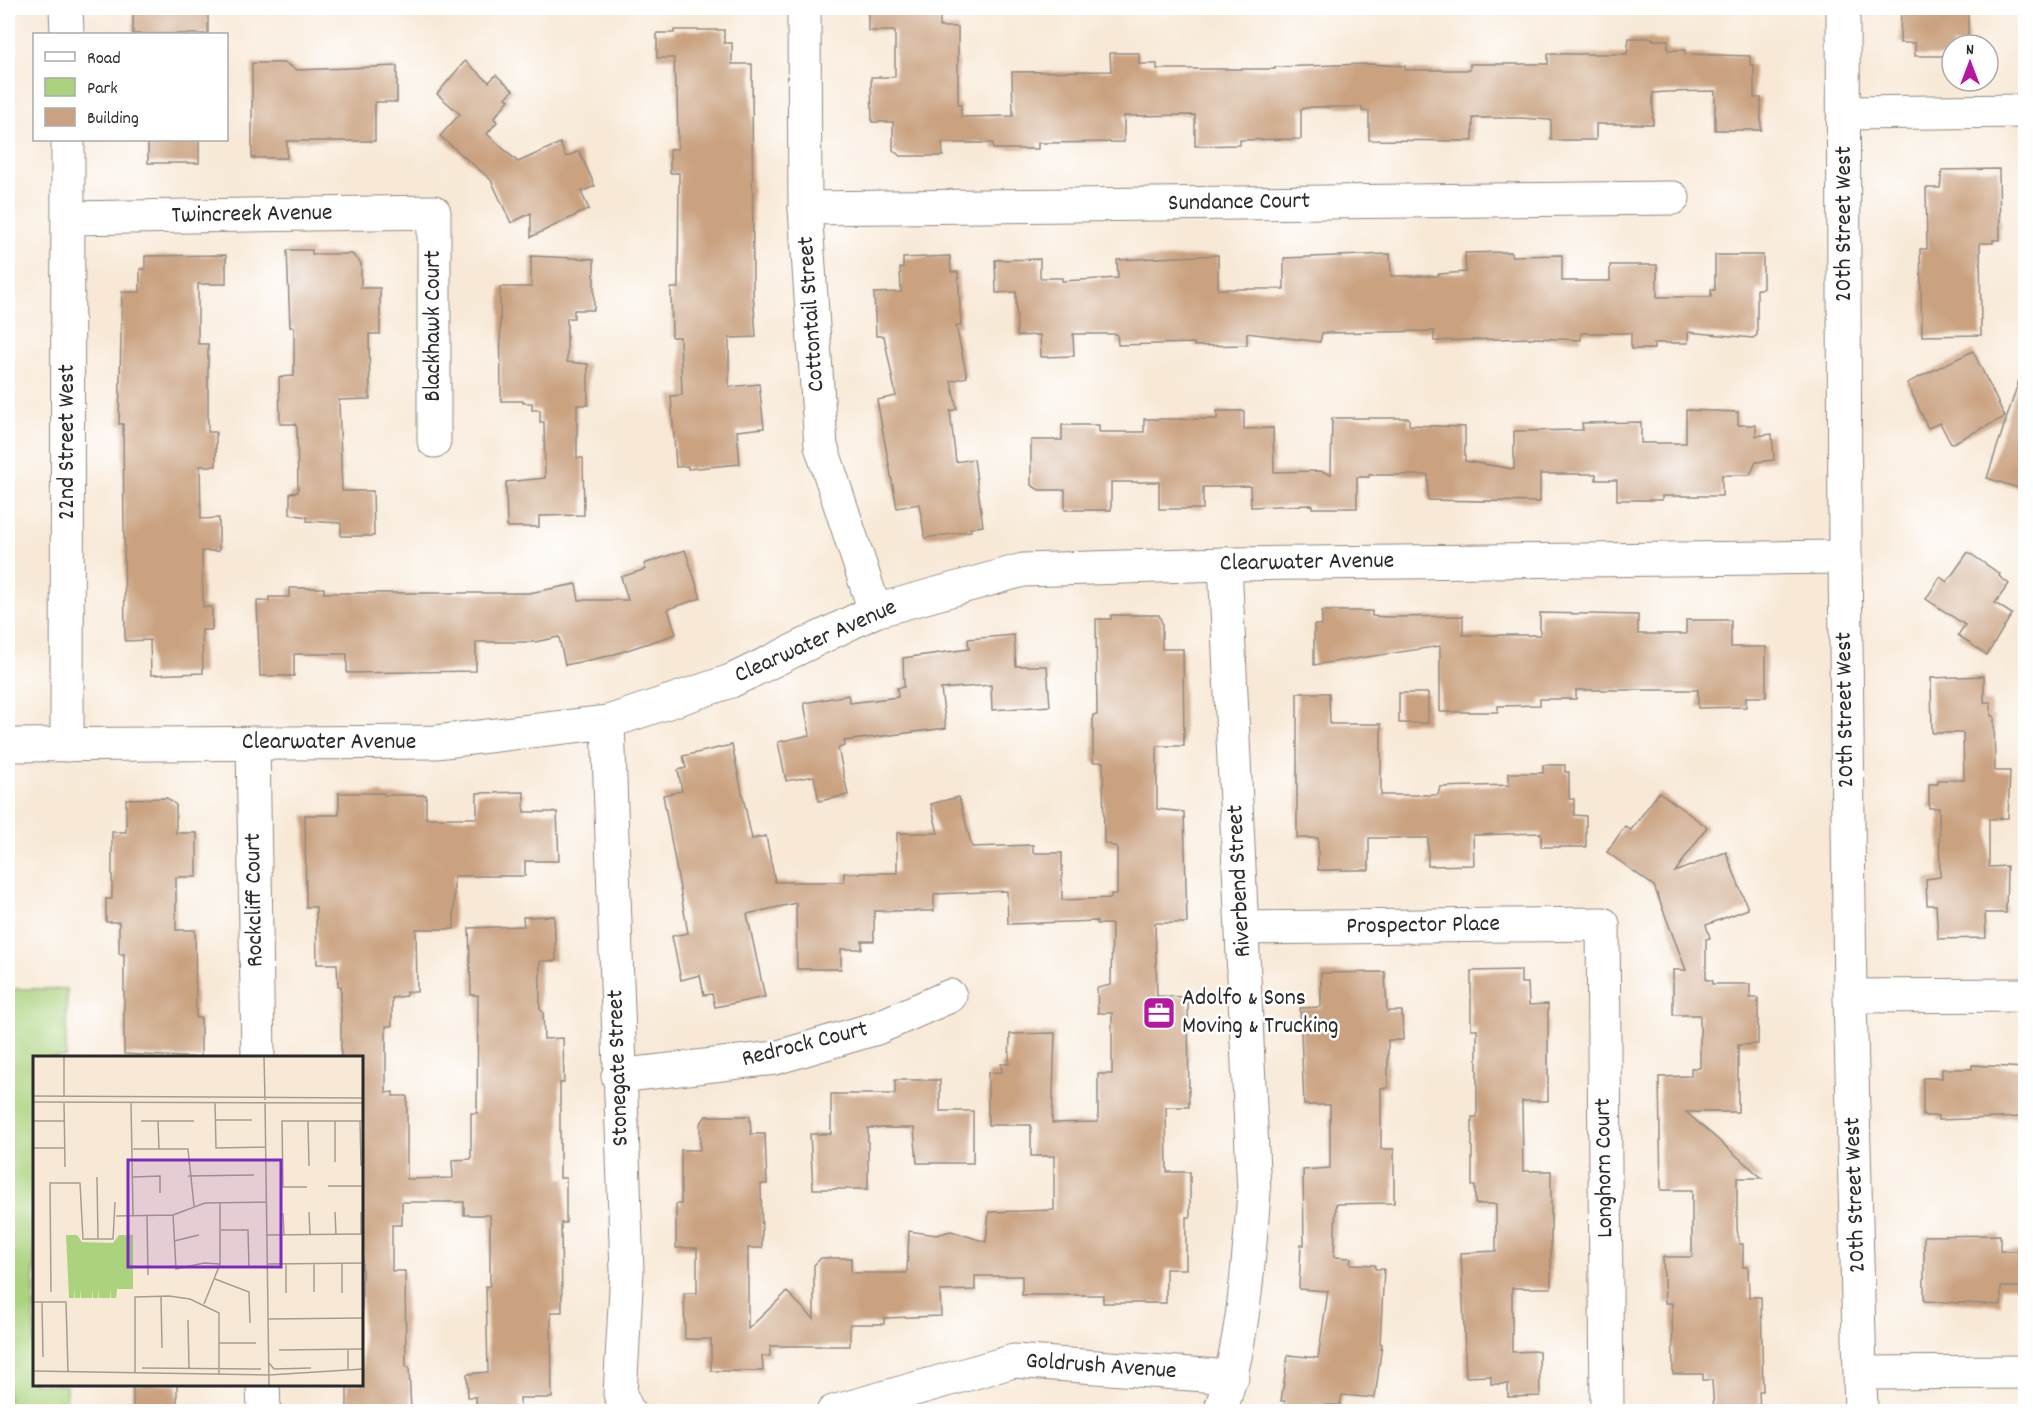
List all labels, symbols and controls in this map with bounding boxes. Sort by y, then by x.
legend [33,33,228,141]
north arrow [1940,33,2000,93]
text: N [1966,39,1974,62]
text: Road [87,47,121,72]
text: Park [87,77,118,102]
text: Building [87,107,139,132]
street label: 20th Street West [1828,146,1862,302]
street label: Sundance Court [1168,185,1310,221]
street label: Twincreek Avenue [171,197,333,233]
street label: Cottontail Street [790,235,834,393]
street label: Blackhawk Court [417,250,451,402]
street label: 22nd Street West [51,364,85,520]
street label: Clearwater Avenue [1219,544,1395,582]
street label: Clearwater Avenue [729,591,903,693]
street label: 20th Street West [1828,632,1864,788]
street label: Clearwater Avenue [242,726,416,760]
street label: Riverbend Street [1219,804,1261,958]
street label: Rockcliff Court [237,833,273,967]
street label: Prospector Place [1346,908,1500,944]
place label: Adolfo & Sons Moving & Trucking [1182,982,1339,1044]
street label: Stonegate Street [599,989,639,1147]
office icon: Adolfo & Sons Moving & Trucking [1141,995,1177,1031]
street label: Redrock Court [738,1013,872,1077]
inset map [33,1056,363,1386]
street label: Longhorn Court [1587,1098,1623,1238]
street label: 20th Street West [1836,1116,1876,1274]
street label: Goldrush Avenue [1024,1345,1178,1389]

